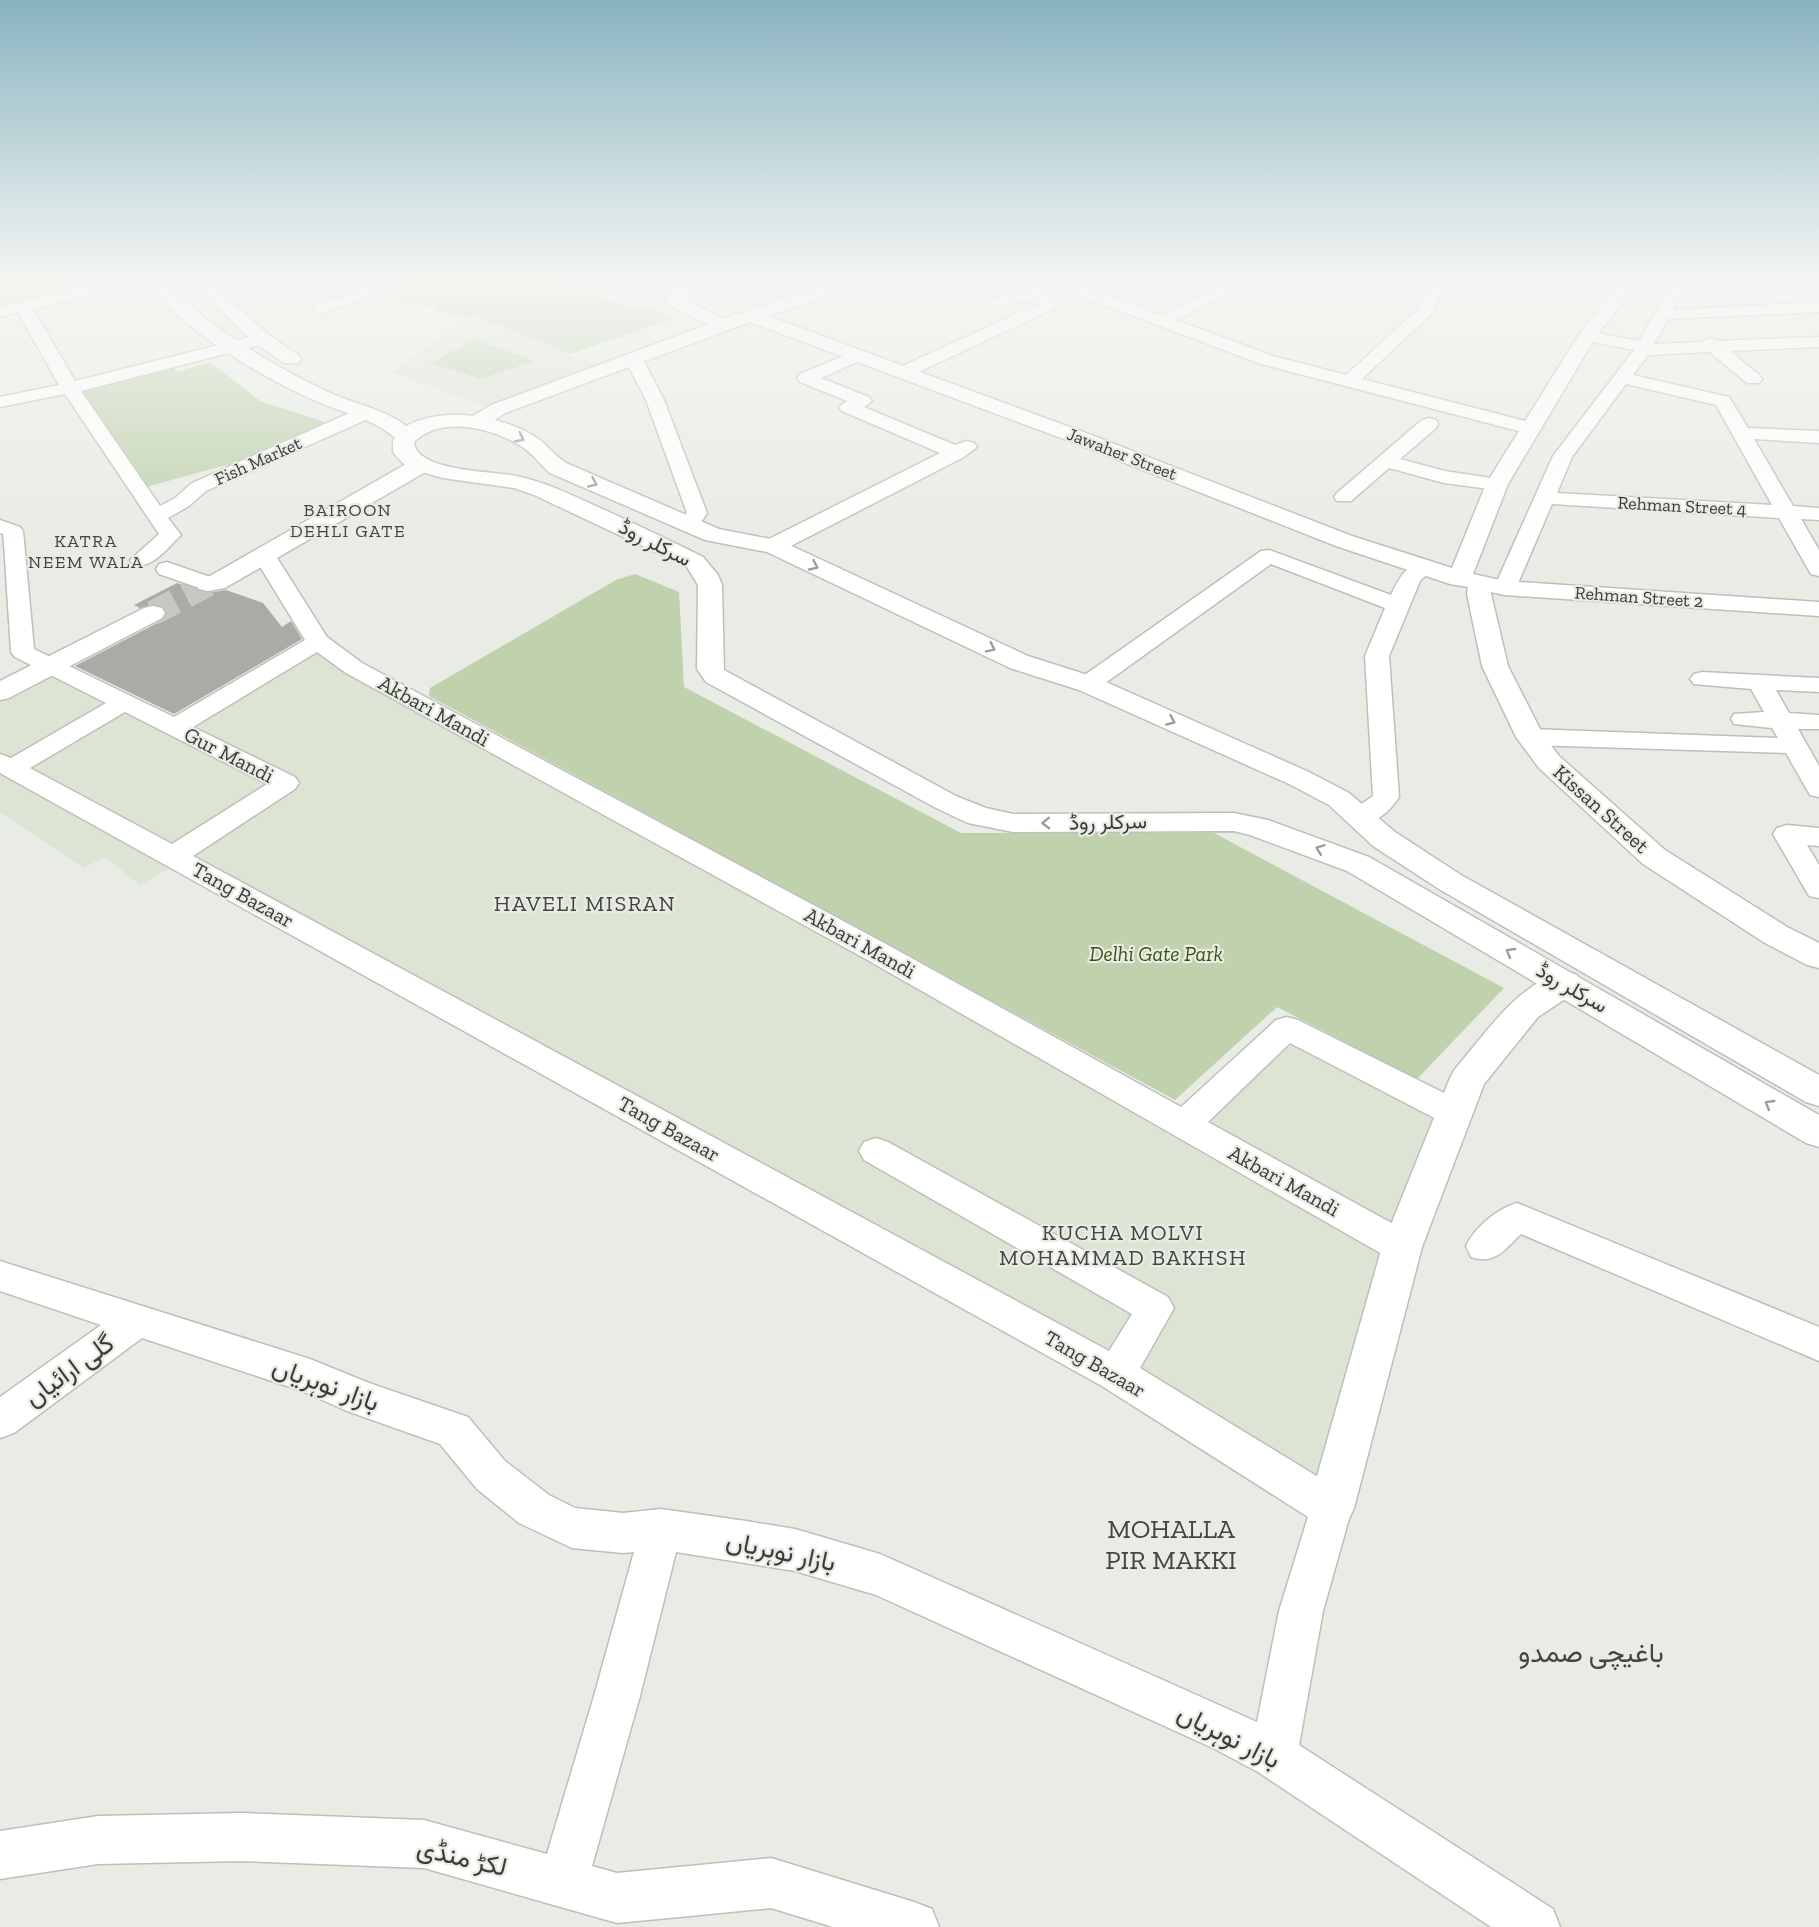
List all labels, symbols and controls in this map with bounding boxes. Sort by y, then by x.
street label: Jawaher Street [1064,423,1180,485]
one-way arrow [514,431,524,442]
street label: Fish Market [211,432,305,490]
one-way arrow [587,476,598,488]
street label: Rehman Street 4 [1617,492,1747,520]
district label: BAIROON DEHLI GATE [290,499,406,542]
street label: سرکلر روڈ [614,514,696,572]
district label: KATRA NEEM WALA [28,530,144,573]
one-way arrow [808,558,819,570]
street label: Rehman Street 2 [1574,582,1704,612]
one-way arrow [984,641,995,652]
street label: Akbari Mandi [374,670,494,751]
one-way arrow [1165,714,1176,726]
street label: Gur Mandi [180,721,278,788]
street label: Kissan Street [1548,759,1654,858]
street label: سرکلر روڈ [1069,808,1147,836]
one-way arrow [1041,817,1050,829]
one-way arrow [1316,844,1327,856]
street label: Tang Bazaar [188,856,299,933]
district label: HAVELI MISRAN [494,890,676,917]
street label: Akbari Mandi [800,902,920,983]
park label: Delhi Gate Park [1089,941,1223,966]
one-way arrow [1506,948,1516,959]
street label: سرکلر روڈ [1532,957,1612,1019]
street label: Tang Bazaar [614,1090,725,1167]
one-way arrow [1765,1099,1775,1111]
street label: Akbari Mandi [1224,1140,1344,1221]
district label: KUCHA MOLVI MOHAMMAD BAKHSH [999,1219,1247,1271]
street label: Tang Bazaar [1040,1325,1150,1403]
street label: گلی ارائیاں [18,1327,120,1413]
street label: بازار نوہریاں [268,1350,384,1419]
district label: MOHALLA PIR MAKKI [1105,1513,1237,1576]
street label: بازار نوہریاں [723,1524,839,1579]
district label: باغیچی صمدو [1518,1637,1664,1671]
street label: بازار نوہریاں [1172,1696,1286,1776]
street label: لکڑ منڈی [414,1831,510,1883]

